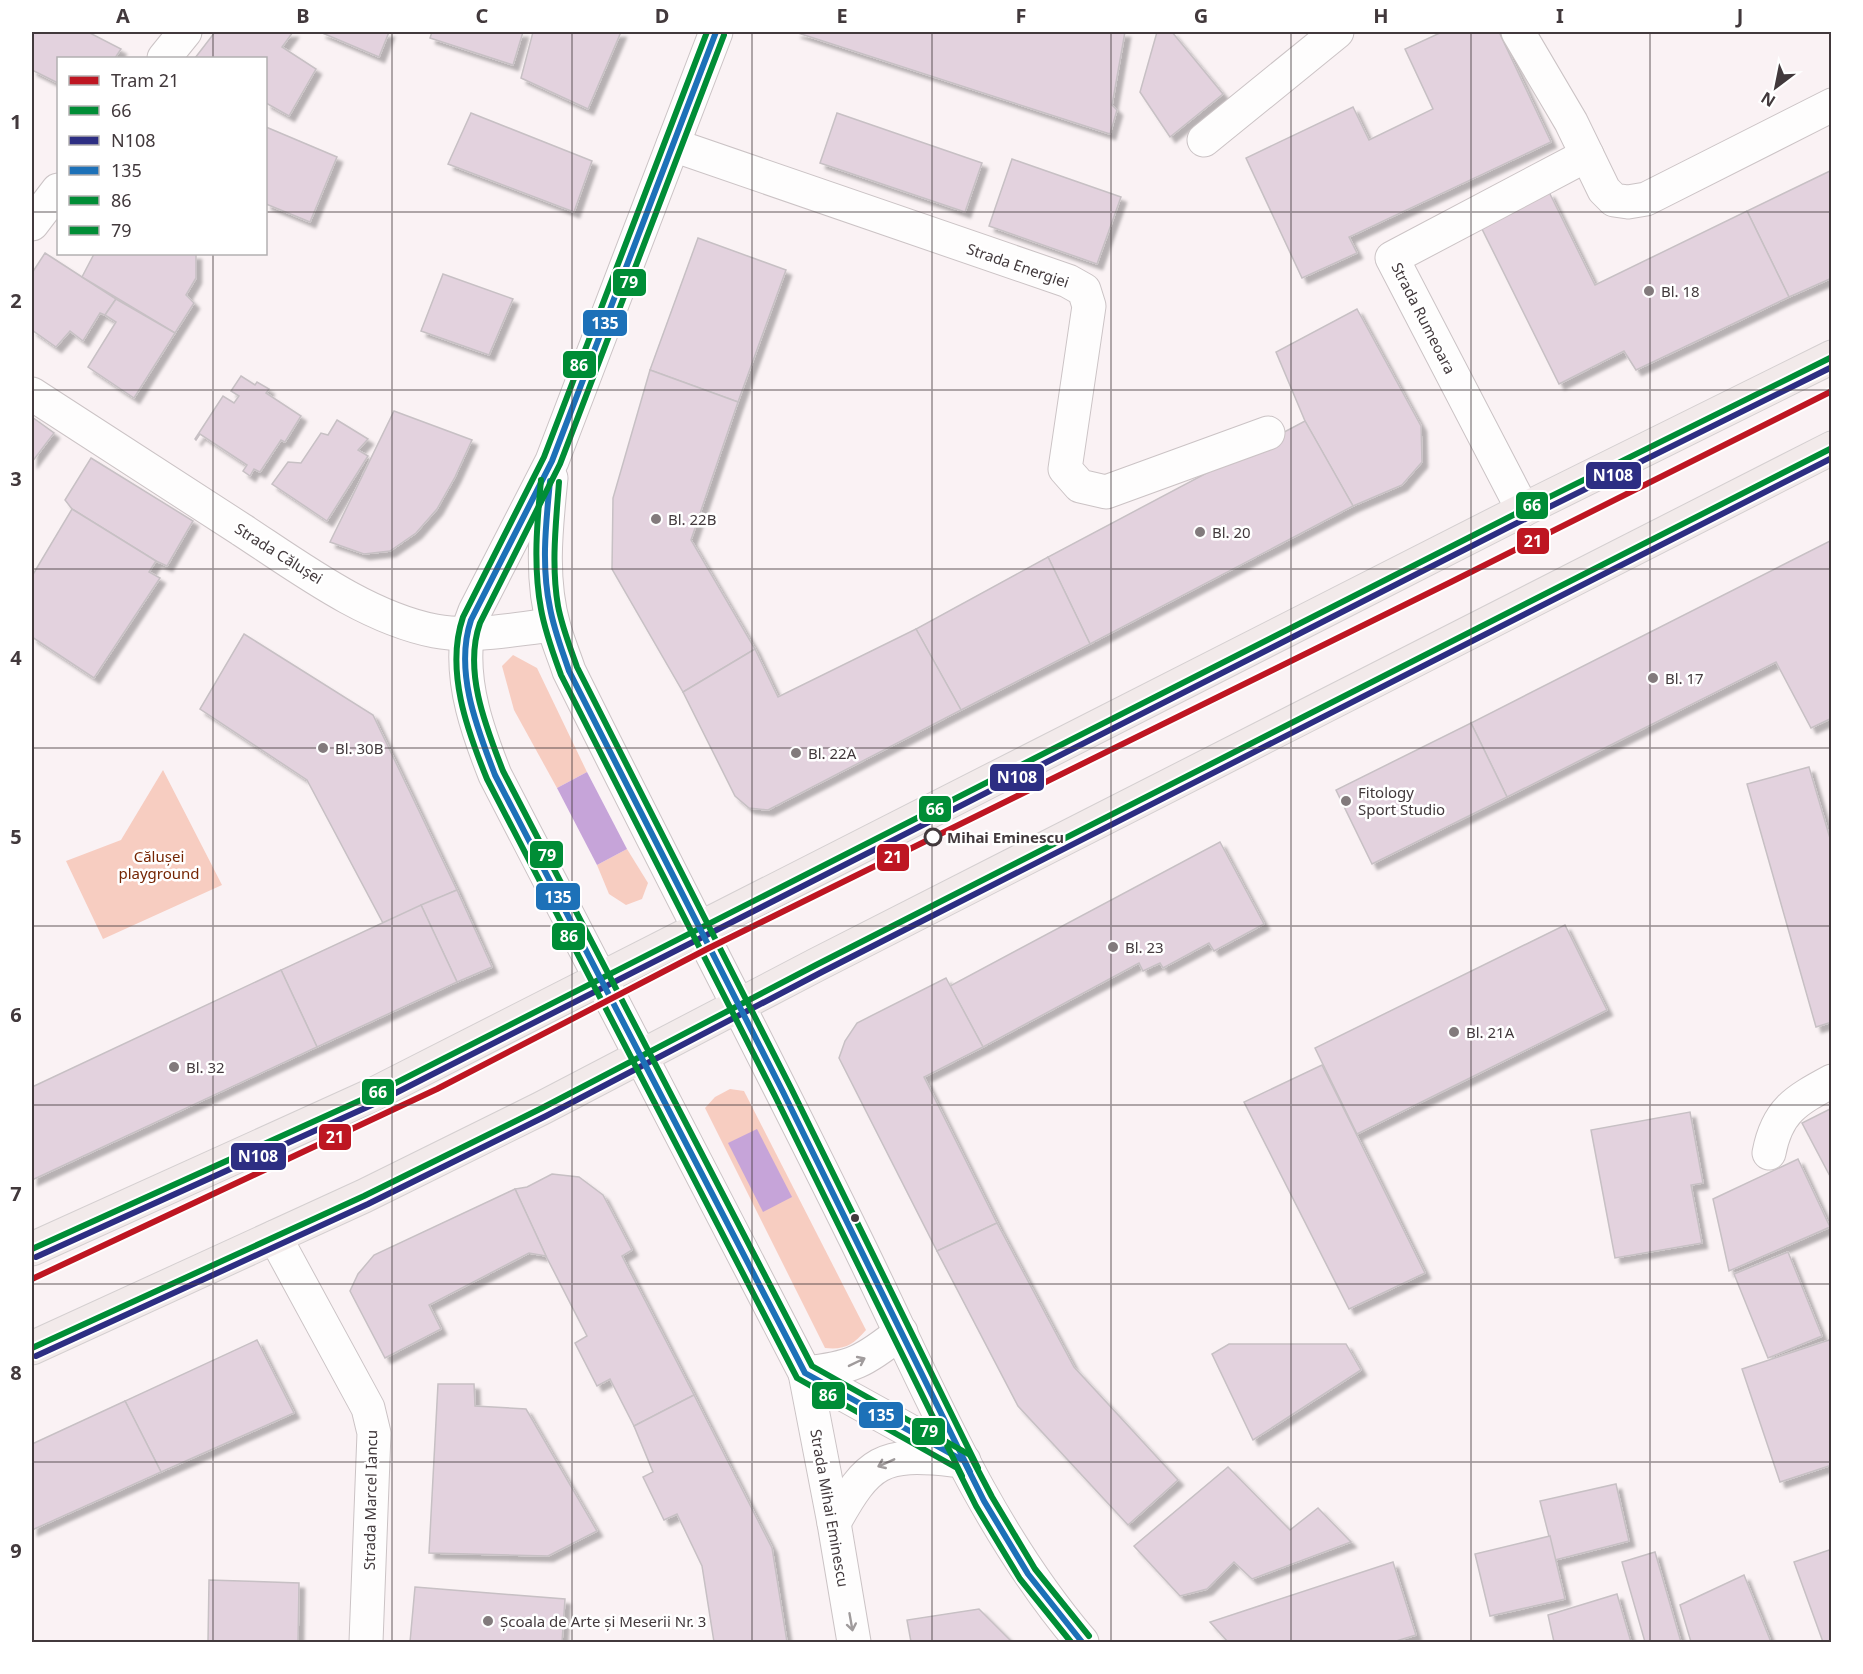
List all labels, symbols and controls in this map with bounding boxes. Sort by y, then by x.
text: A [116,2,130,29]
text: B [296,2,310,29]
text: C [476,2,489,29]
text: D [655,2,669,29]
text: E [836,2,848,29]
text: F [1016,2,1026,29]
text: G [1194,2,1208,29]
text: H [1373,2,1389,29]
text: I [1556,2,1564,29]
text: J [1735,2,1743,29]
legend [57,57,267,255]
north arrow [1746,57,1806,117]
text: Tram 21 [111,68,179,92]
text: N [1757,87,1779,112]
text: 66 [111,98,132,122]
text: 1 [10,108,22,135]
text: N108 [111,128,156,152]
text: 135 [111,158,142,182]
text: 86 [111,188,132,212]
text: 79 [111,218,132,242]
street label: Strada Energiei [964,238,1072,292]
street label: Strada Rumeoara [1387,259,1461,377]
line badge: 79 [612,268,647,297]
text: 79 [620,271,638,293]
place label: Bl. 18 [1661,281,1700,301]
marker: Bl. 18 [1642,284,1656,298]
text: 2 [10,287,22,314]
line badge: 135 [582,309,628,337]
text: 135 [591,312,619,334]
line badge: 86 [562,350,597,379]
text: 86 [570,354,588,376]
line badge: N108 [1585,461,1642,490]
text: N108 [1593,464,1633,486]
text: 3 [10,465,22,492]
line badge: 66 [1515,491,1549,520]
text: 66 [1523,494,1541,516]
place label: Bl. 22B [668,509,716,529]
marker: Bl. 22B [649,512,663,526]
street label: Strada Călușei [231,518,327,588]
place label: Bl. 20 [1212,522,1251,542]
marker: Bl. 20 [1193,525,1207,539]
line badge: 21 [1516,527,1550,555]
text: 21 [1524,530,1542,552]
text: 4 [10,644,22,671]
place label: Bl. 17 [1665,668,1704,688]
marker: Bl. 17 [1646,671,1660,685]
place label: Bl. 30B [335,738,383,758]
marker: Bl. 30B [316,741,330,755]
place label: Bl. 22A [808,743,857,763]
marker: Bl. 22A [789,746,803,760]
line badge: N108 [989,763,1045,792]
text: N108 [997,766,1037,788]
place label: Fitology Sport Studio [1358,782,1445,819]
marker: Fitology Sport Studio [1339,794,1353,808]
line badge: 66 [918,795,952,823]
text: 66 [926,798,944,820]
text: 5 [10,823,22,850]
place label: Mihai Eminescu [947,827,1064,847]
marker: Mihai Eminescu [924,828,942,846]
line badge: 79 [529,840,564,869]
line badge: 21 [876,843,910,872]
text: 79 [538,844,556,866]
park label: Călușei playground [118,846,200,883]
text: 21 [884,846,902,868]
line badge: 135 [535,882,581,911]
text: 135 [544,886,572,908]
line badge: 86 [551,922,586,951]
text: 86 [560,925,578,947]
place label: Bl. 23 [1125,937,1164,957]
marker: Bl. 23 [1106,940,1120,954]
text: 6 [10,1001,22,1028]
place label: Bl. 21A [1466,1022,1515,1042]
marker: Bl. 21A [1447,1025,1461,1039]
place label: Bl. 32 [186,1057,225,1077]
marker: Bl. 32 [167,1060,181,1074]
line badge: 66 [361,1078,395,1106]
text: 66 [369,1081,387,1103]
line badge: 21 [318,1123,352,1151]
text: 21 [326,1126,344,1148]
line badge: N108 [230,1142,287,1171]
text: N108 [238,1145,278,1167]
text: 7 [10,1180,22,1207]
unlabelled marker [849,1212,861,1224]
one-way arrow [847,1355,865,1367]
text: 8 [10,1359,22,1386]
line badge: 86 [811,1381,846,1410]
text: 86 [819,1384,837,1406]
line badge: 135 [858,1401,904,1429]
text: 135 [867,1404,895,1426]
line badge: 79 [911,1417,946,1446]
text: 79 [920,1420,938,1442]
street label: Strada Mihai Eminescu [806,1427,854,1589]
street label: Strada Marcel Iancu [359,1430,381,1570]
one-way arrow [878,1458,896,1470]
text: 9 [10,1537,22,1564]
place label: Școala de Arte și Meserii Nr. 3 [500,1611,706,1631]
one-way arrow [846,1612,857,1631]
marker: Școala de Arte și Meserii Nr. 3 [481,1614,495,1628]

